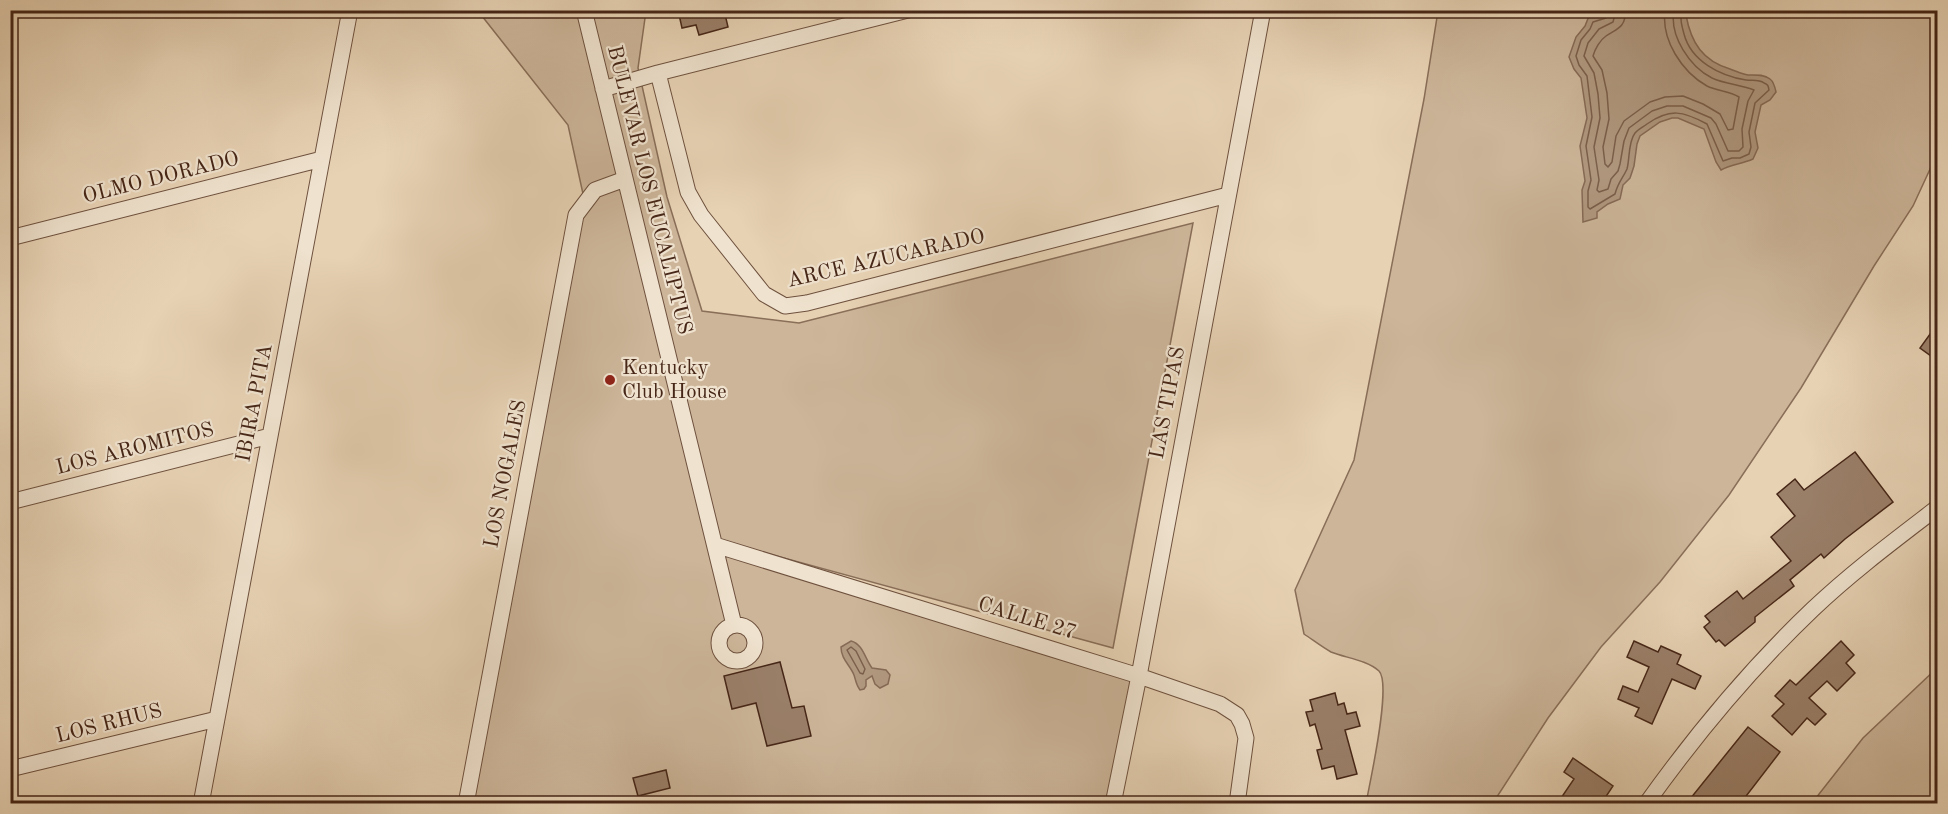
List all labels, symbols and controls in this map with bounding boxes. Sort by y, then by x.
street label: BULEVAR LOS EUCALIPTUS [603,43,695,337]
street label: OLMO DORADO [81,148,241,208]
street label: ARCE AZUCARADO [785,226,987,292]
street label: IBIRA PITA [233,342,277,464]
street label: LAS TIPAS [1147,345,1189,461]
place label: Kentucky Club House [622,358,727,403]
marker: Kentucky Club House [603,373,617,387]
street label: LOS NOGALES [481,398,531,550]
street label: LOS AROMITOS [54,419,216,479]
street label: CALLE 27 [975,594,1079,644]
street label: LOS RHUS [54,701,164,747]

